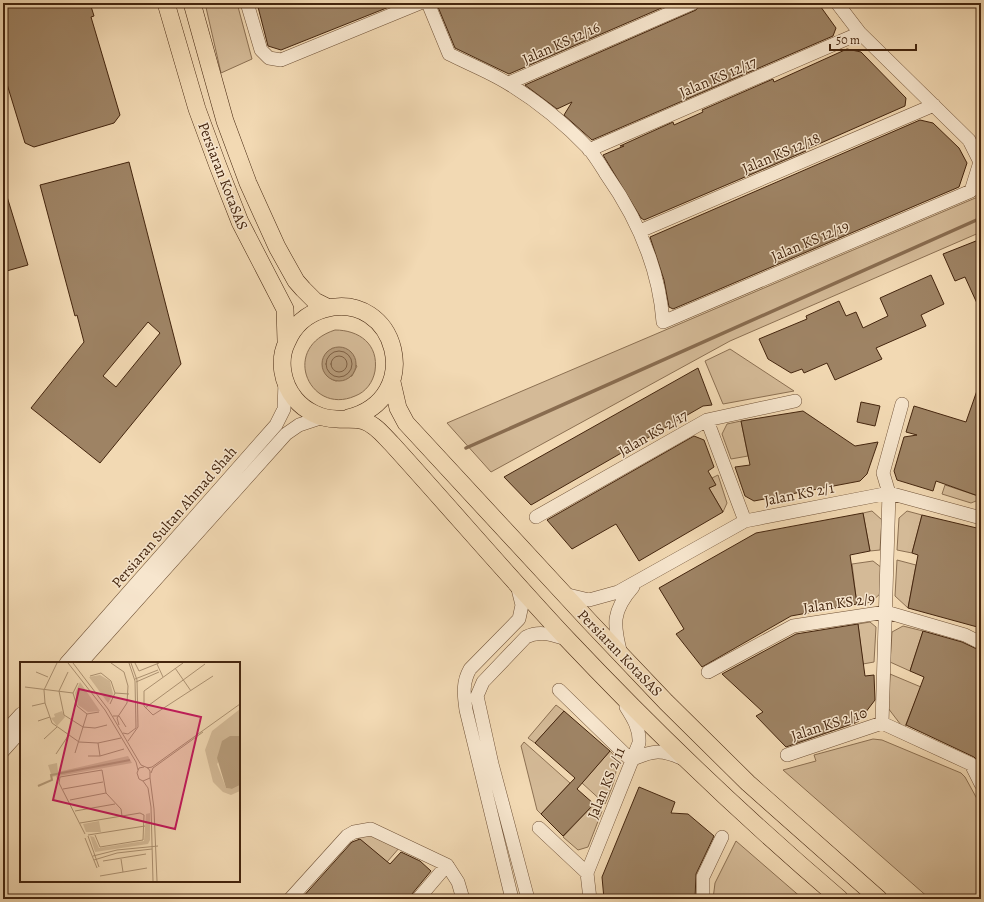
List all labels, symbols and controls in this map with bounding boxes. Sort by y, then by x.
street label: Jalan KS 12/16 [519,17,603,69]
scale bar [830,26,916,52]
text: 50 m [836,32,860,48]
street label: Jalan KS 12/17 [676,51,760,102]
street label: Persiaran KotaSAS [193,119,253,233]
street label: Jalan KS 12/18 [739,128,823,178]
street label: Jalan KS 12/19 [768,216,852,266]
street label: Jalan KS 2/17 [615,405,692,461]
street label: Persiaran Sultan Ahmad Shah [107,442,241,592]
street label: Jalan KS 2/1 [762,477,836,511]
street label: Jalan KS 2/9 [802,588,876,618]
street label: Persiaran KotaSAS [573,605,667,701]
inset map [20,662,240,882]
street label: Jalan KS 2/10 [788,702,870,746]
street label: Jalan KS 2/11 [583,744,629,822]

